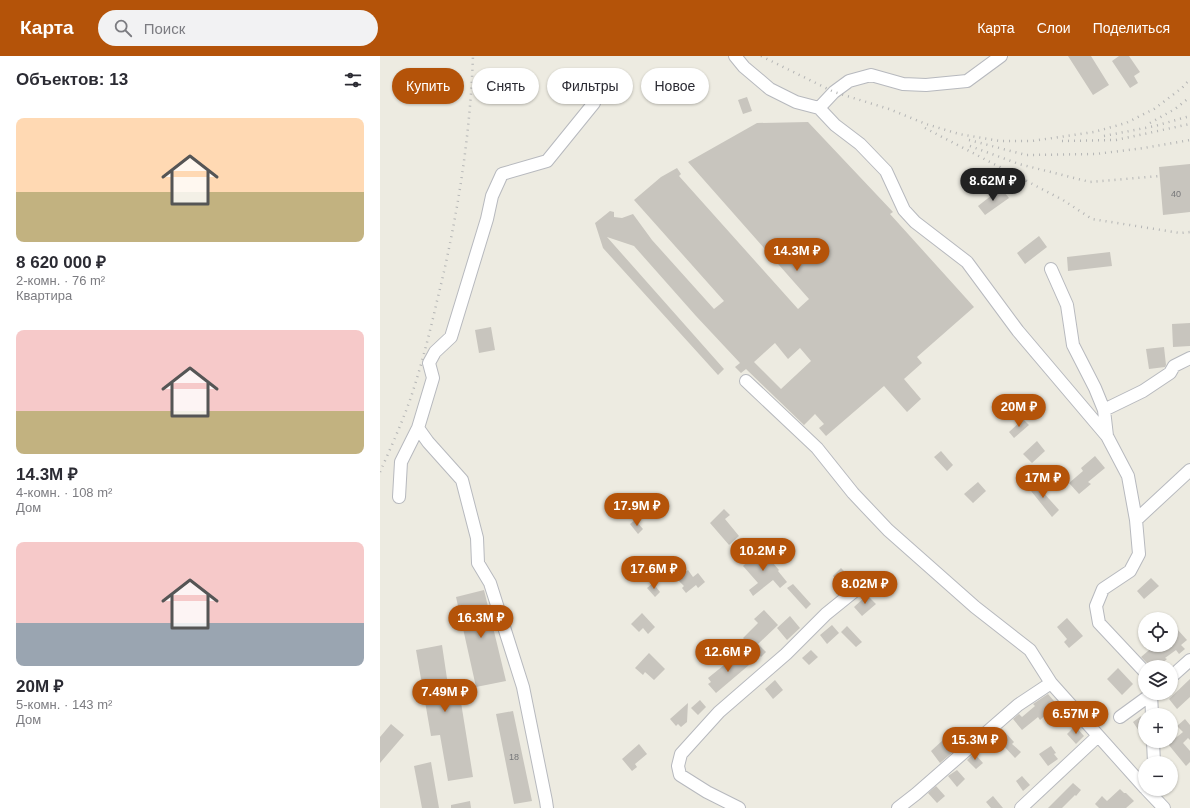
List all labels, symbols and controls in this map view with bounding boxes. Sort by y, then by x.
search box [98,10,378,46]
text: Карта [20,17,74,38]
icon: search [112,17,134,39]
text: Поиск [144,20,185,37]
text: Карта [977,20,1015,36]
text: Слои [1037,20,1071,36]
text: Поделиться [1093,20,1170,36]
chip: Купить [392,68,464,104]
chip: Снять [472,68,539,104]
chip: Фильтры [547,68,633,104]
chip: Новое [641,68,709,104]
icon: filters [342,69,364,91]
text: Объектов: 13 [16,70,128,89]
icon: home [154,144,226,216]
pin: 8.62M ₽ [956,168,1030,202]
text: 8.62M ₽ [969,173,1017,188]
house number: 40 [1171,189,1181,199]
pin: 14.3M ₽ [760,238,834,272]
text: 14.3M ₽ [773,243,821,258]
text: 8 620 000 ₽ [16,253,106,272]
text: 2-комн. · 76 m² [16,273,105,288]
text: Квартира [16,288,72,303]
icon: home [154,356,226,428]
pin: 20M ₽ [991,394,1047,428]
text: 20M ₽ [1001,399,1037,414]
text: 14.3M ₽ [16,465,78,484]
pin: 17M ₽ [1015,465,1071,499]
text: 17M ₽ [1025,470,1061,485]
text: 4-комн. · 108 m² [16,485,112,500]
pin: 17.9M ₽ [600,493,674,527]
text: 17.9M ₽ [613,498,661,513]
text: Дом [16,500,41,515]
pin: 10.2M ₽ [726,538,800,572]
text: 10.2M ₽ [739,543,787,558]
pin: 17.6M ₽ [617,556,691,590]
text: 17.6M ₽ [630,561,678,576]
icon: home [154,568,226,640]
pin: 8.02M ₽ [828,571,902,605]
text: 8.02M ₽ [841,576,889,591]
pin: 16.3M ₽ [444,605,518,639]
text: 16.3M ₽ [457,610,505,625]
map controls [1138,612,1178,796]
button: locate [1138,612,1178,652]
pin: 12.6M ₽ [691,639,765,673]
text: 12.6M ₽ [704,644,752,659]
button: layers [1138,660,1178,700]
text: 20M ₽ [16,677,64,696]
pin: 7.49M ₽ [408,679,482,713]
text: 7.49M ₽ [421,684,469,699]
text: 5-комн. · 143 m² [16,697,112,712]
pin: 6.57M ₽ [1039,701,1113,735]
text: 6.57M ₽ [1052,706,1100,721]
button: + [1138,708,1178,748]
text: Дом [16,712,41,727]
pin: 15.3M ₽ [938,727,1012,761]
text: 15.3M ₽ [951,732,999,747]
house number: 18 [509,752,519,762]
button: − [1138,756,1178,796]

